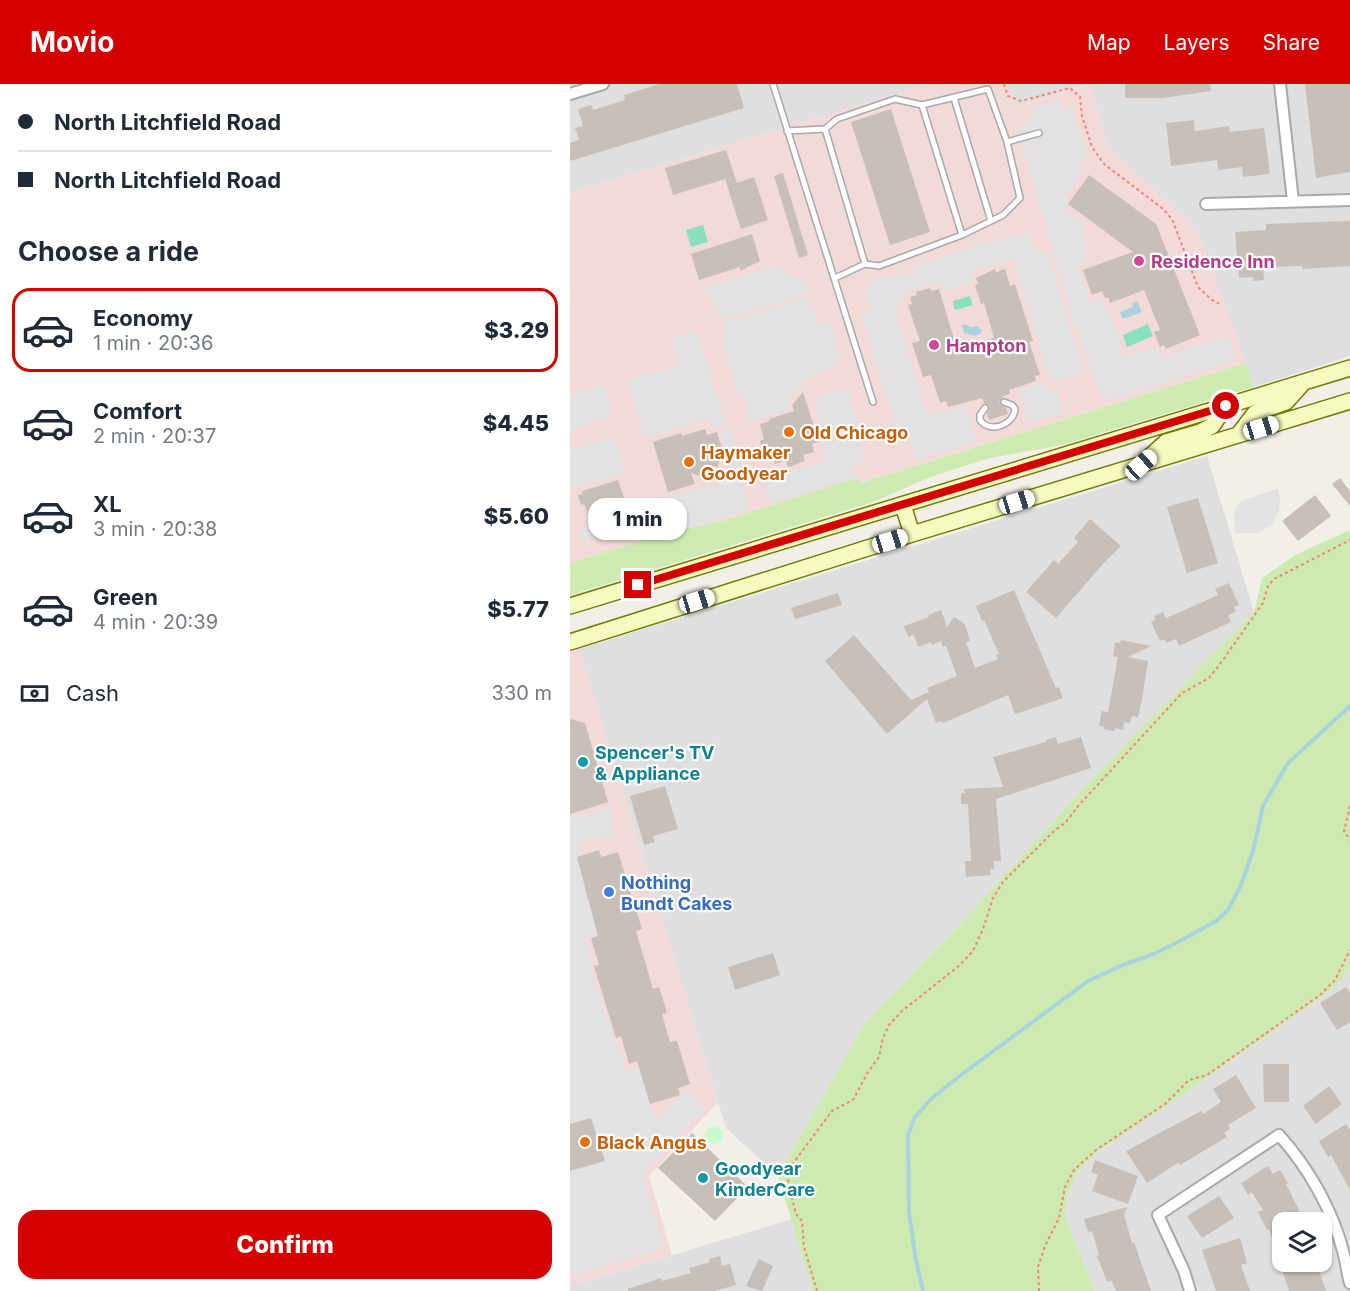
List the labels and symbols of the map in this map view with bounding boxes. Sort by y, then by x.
place label: Residence Inn [1151,251,1275,272]
marker: Residence Inn [1132,254,1146,268]
place label: Hampton [946,335,1026,356]
marker: Hampton [927,338,941,352]
route start [1212,392,1239,419]
car [1241,414,1281,442]
place label: Old Chicago [801,422,908,443]
marker: Old Chicago [782,425,796,439]
place label: Haymaker Goodyear [701,442,790,484]
car [1122,446,1160,484]
marker: Haymaker Goodyear [682,455,696,469]
car [997,488,1037,516]
callout: 1 min [589,498,688,540]
car [870,527,910,555]
route end [624,571,651,598]
car [677,587,717,615]
place label: Spencer's TV & Appliance [595,742,714,784]
marker: Spencer's TV & Appliance [576,755,590,769]
place label: Nothing Bundt Cakes [621,872,732,914]
marker: Nothing Bundt Cakes [602,885,616,899]
place label: Black Angus [597,1132,707,1153]
marker: Black Angus [578,1135,592,1149]
place label: Goodyear KinderCare [715,1158,815,1200]
marker: Goodyear KinderCare [696,1171,710,1185]

